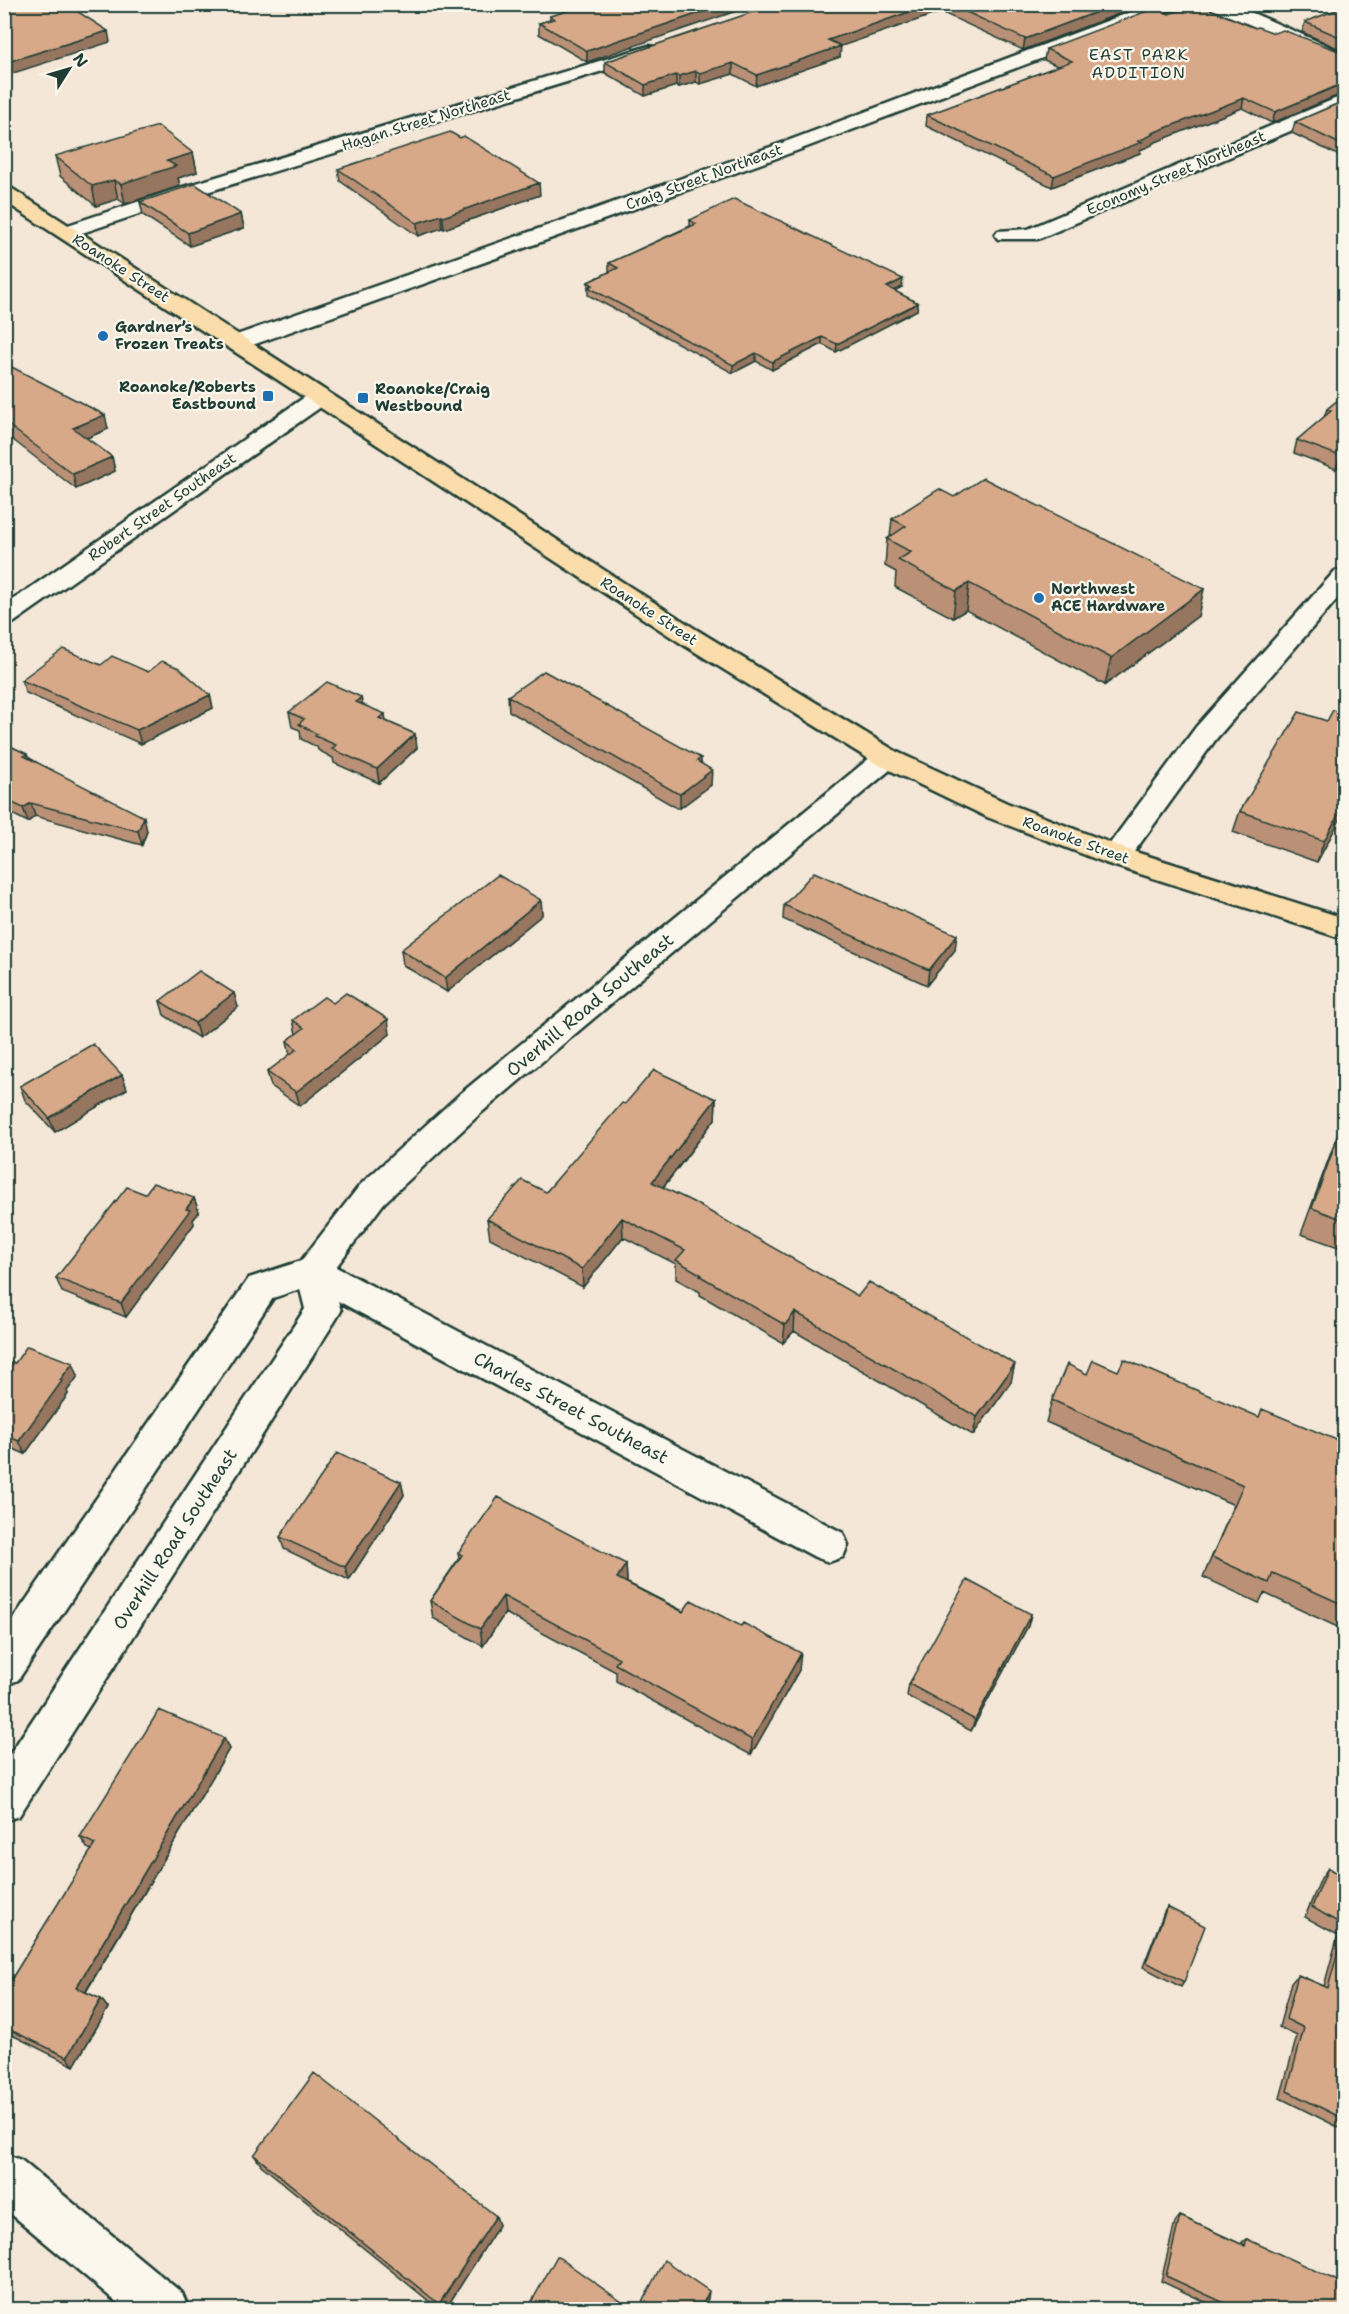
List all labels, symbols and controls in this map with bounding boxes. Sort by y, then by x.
north arrow [39,39,99,99]
district label: EAST PARK ADDITION [1089,44,1189,83]
text: N [68,49,93,72]
street label: Hagan Street Northeast [339,85,513,155]
street label: Economy Street Northeast [1083,126,1269,220]
street label: Craig Street Northeast [623,139,785,215]
street label: Roanoke Street [69,229,173,307]
place label: Gardner’s Frozen Treats [115,317,224,354]
marker: Gardner’s Frozen Treats [96,329,110,343]
place label: Roanoke/Roberts Eastbound [119,377,256,414]
place label: Roanoke/Craig Westbound [375,379,490,416]
marker: Roanoke/Roberts Eastbound [261,389,275,403]
marker: Roanoke/Craig Westbound [356,391,370,405]
street label: Robert Street Southeast [84,448,240,566]
street label: Roanoke Street [597,572,701,650]
place label: Northwest ACE Hardware [1051,579,1165,616]
marker: Northwest ACE Hardware [1032,591,1046,605]
street label: Roanoke Street [1020,811,1132,869]
street label: Overhill Road Southeast [501,928,679,1082]
street label: Charles Street Southeast [469,1346,673,1470]
street label: Overhill Road Southeast [107,1444,243,1634]

